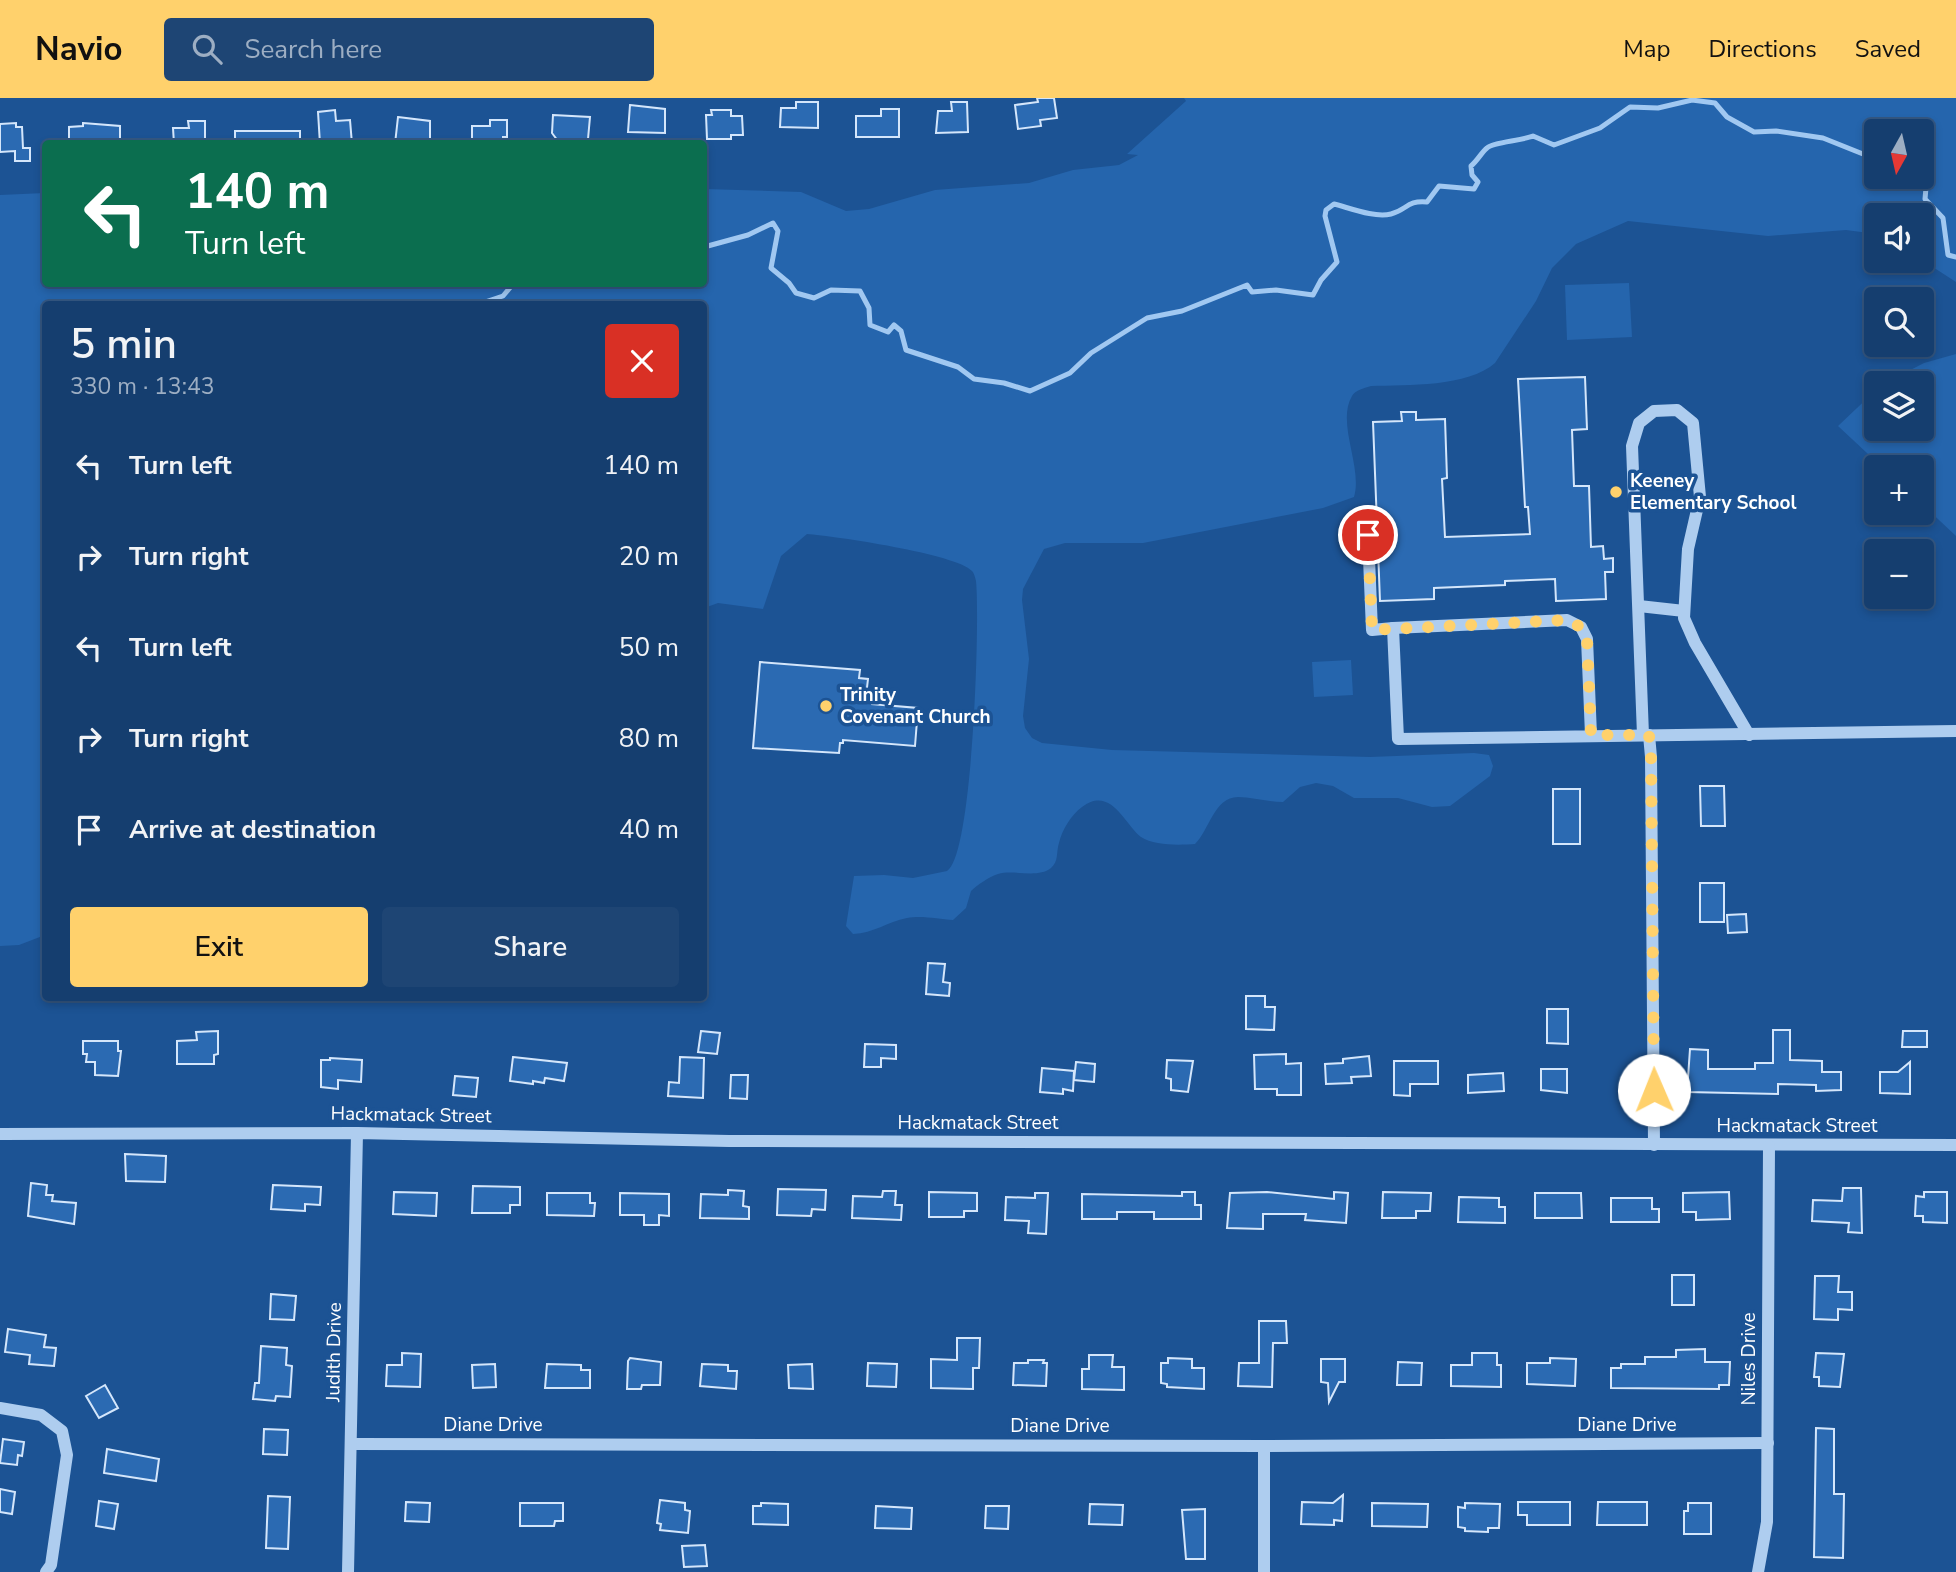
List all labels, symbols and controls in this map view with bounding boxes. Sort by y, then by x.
search box [164,18,654,81]
text: Navio [35,27,122,72]
icon: search [188,30,226,68]
text: Search here [244,32,382,67]
text: Map [1623,33,1670,65]
text: Directions [1708,33,1817,65]
text: Saved [1855,33,1921,65]
north arrow [1864,119,1934,189]
map controls [1864,119,1934,609]
text: 140 m [185,158,329,225]
icon: left [70,168,161,259]
button: sound [1864,203,1934,273]
text: Turn left [185,222,305,265]
button: search [1864,287,1934,357]
text: 5 min [70,316,177,373]
button: close [605,324,679,398]
text: 330 m · 13:43 [70,371,215,402]
button: layers [1864,371,1934,441]
icon: left [70,447,108,485]
text: Turn left [129,448,232,483]
text: 140 m [603,448,679,483]
button: + [1864,455,1934,525]
place label: Keeney Elementary School [1630,468,1797,516]
marker: Keeney Elementary School [1608,484,1624,500]
pin [1338,505,1398,565]
icon: arrive [1349,516,1387,554]
icon: right [70,538,108,576]
text: Turn right [129,539,248,574]
text: 20 m [619,539,679,574]
button: − [1864,539,1934,609]
icon: left [70,629,108,667]
text: Turn left [129,630,232,665]
text: 50 m [619,630,679,665]
place label: Trinity Covenant Church [840,682,991,730]
marker: Trinity Covenant Church [818,698,834,714]
icon: right [70,720,108,758]
text: Turn right [129,721,248,756]
text: 80 m [619,721,679,756]
icon: arrive [70,811,108,849]
text: Arrive at destination [129,812,376,847]
text: 40 m [619,812,679,847]
button: Exit [70,907,368,987]
button: Share [382,907,679,987]
position arrow [1617,1053,1691,1127]
street label: Hackmatack Street [330,1101,492,1129]
street label: Hackmatack Street [898,1110,1059,1136]
street label: Hackmatack Street [1717,1113,1878,1139]
street label: Judith Drive [320,1302,348,1403]
street label: Niles Drive [1736,1312,1762,1406]
street label: Diane Drive [443,1412,543,1438]
street label: Diane Drive [1577,1412,1677,1438]
street label: Diane Drive [1010,1413,1110,1439]

